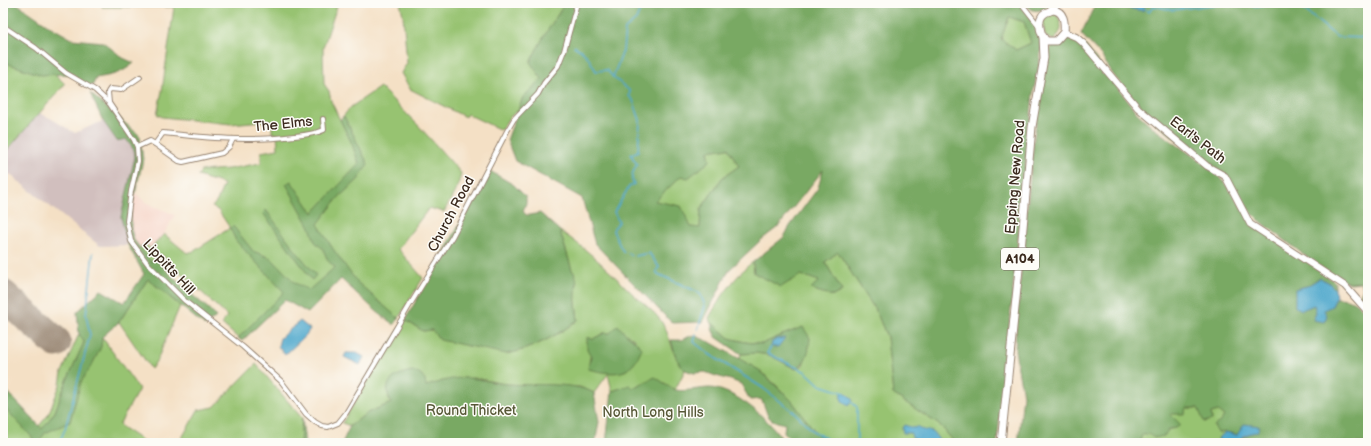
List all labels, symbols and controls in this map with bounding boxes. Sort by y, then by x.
street label: The Elms [253,112,313,136]
street label: Earl's Path [1167,113,1230,167]
street label: Epping New Road [1002,119,1028,235]
street label: Church Road [424,173,478,255]
street label: Lippitts Hill [139,236,199,298]
road number: A104 [1001,248,1039,270]
park label: Round Thicket [426,402,517,419]
park label: North Long Hills [602,404,704,421]

